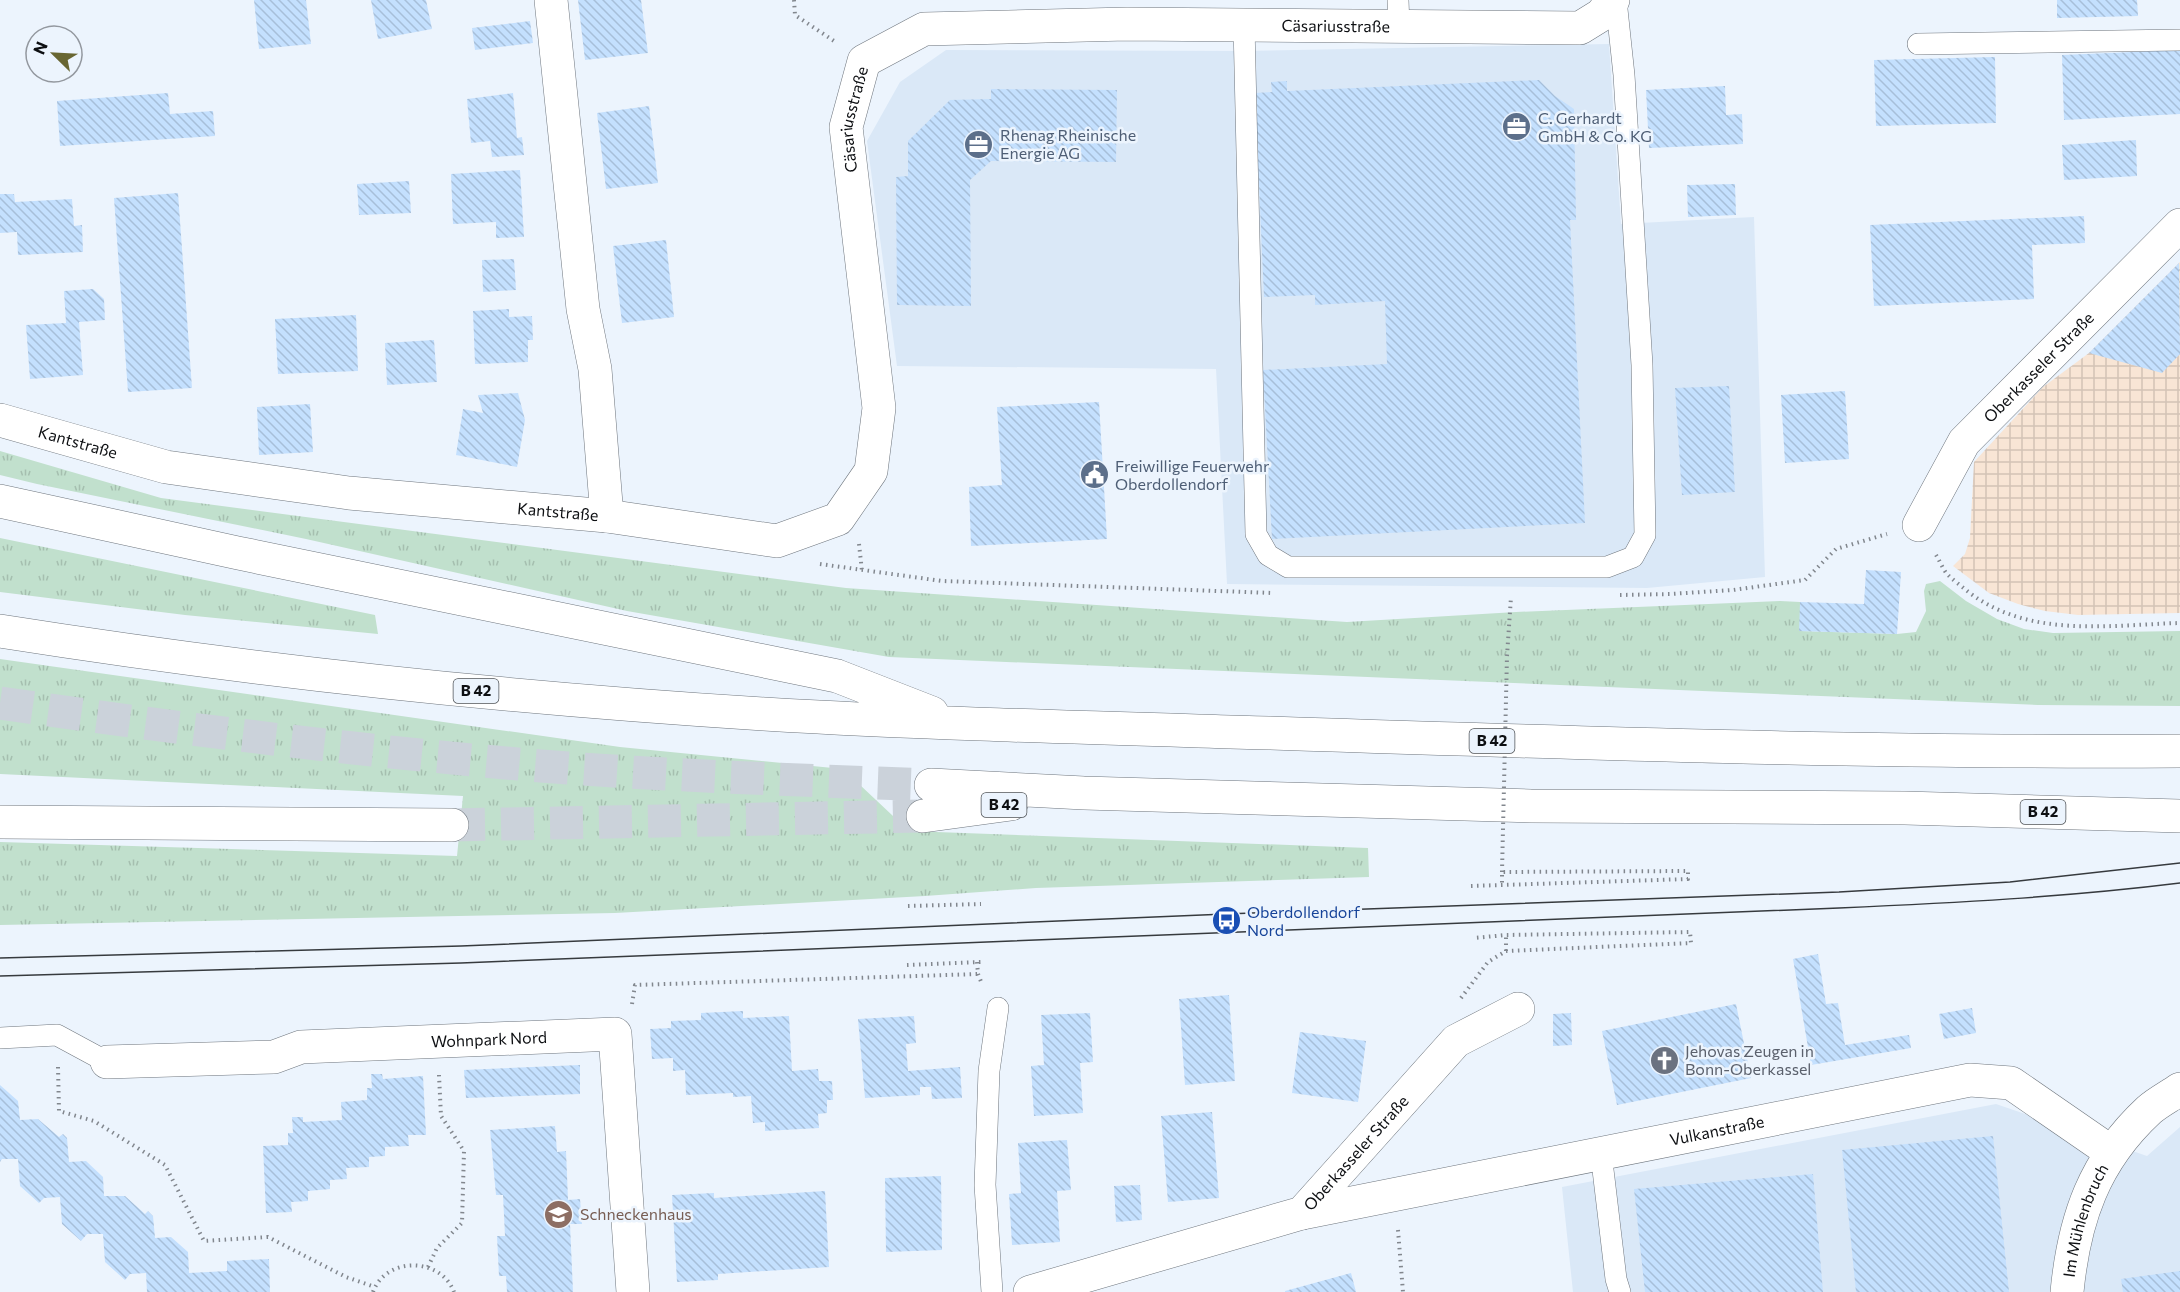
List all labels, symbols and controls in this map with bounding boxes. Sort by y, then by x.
street label: Cäsariusstraße [1282,15,1390,35]
north arrow [24,24,84,84]
text: N [29,38,51,57]
street label: Cäsariusstraße [836,64,871,174]
place label: C. Gerhardt GmbH & Co. KG [1538,108,1652,145]
office icon: C. Gerhardt GmbH & Co. KG [1501,111,1533,143]
place label: Rhenag Rheinische Energie AG [1000,125,1136,162]
office icon: Rhenag Rheinische Energie AG [963,128,995,160]
street label: Oberkasseler Straße [1979,308,2097,426]
street label: Kantstraße [36,421,120,462]
place label: Freiwillige Feuerwehr Oberdollendorf [1115,456,1270,493]
public building icon: Freiwillige Feuerwehr Oberdollendorf [1078,459,1110,491]
street label: Kantstraße [516,498,599,524]
road number: B 42 [454,679,498,703]
road number: B 42 [1470,729,1514,753]
road number: B 42 [982,793,1026,817]
road number: B 42 [2020,800,2066,824]
place label: Oberdollendorf Nord [1247,902,1361,939]
bus stop icon: Oberdollendorf Nord [1210,905,1242,937]
street label: Wohnpark Nord [431,1027,547,1051]
place label: Jehovas Zeugen in Bonn-Oberkassel [1685,1041,1814,1078]
church icon: Jehovas Zeugen in Bonn-Oberkassel [1648,1044,1680,1076]
street label: Oberkasseler Straße [1299,1091,1412,1214]
street label: Vulkanstraße [1668,1111,1766,1149]
street label: Im Mühlenbruch [2059,1160,2112,1278]
school or university icon: Schneckenhaus [543,1198,575,1230]
place label: Schneckenhaus [580,1204,692,1223]

